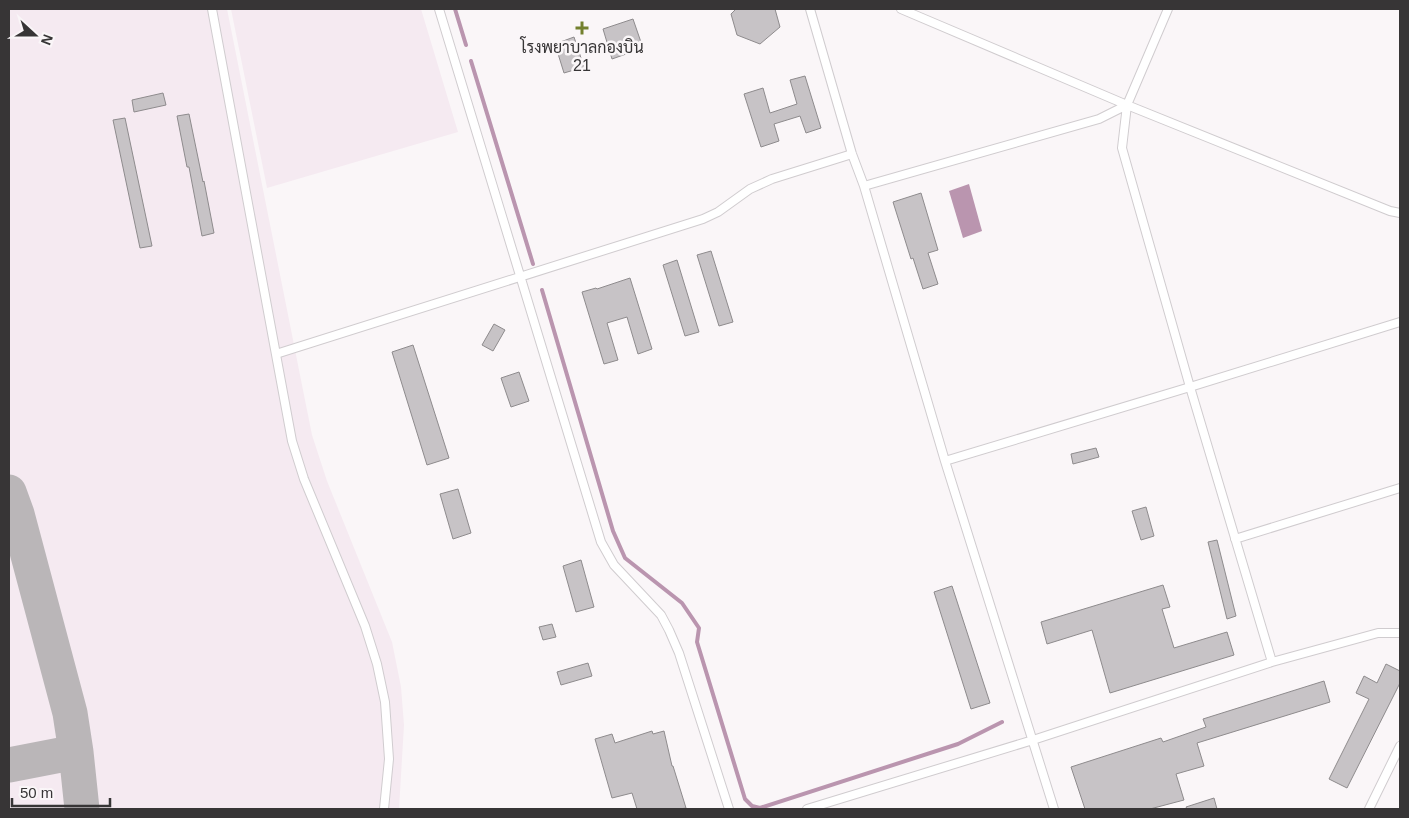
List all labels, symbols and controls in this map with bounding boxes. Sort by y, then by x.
north arrow [10,10,60,60]
marker: โรงพยาบาลกองบิน 21 [575,21,589,35]
text: N [38,32,56,47]
place label: โรงพยาบาลกองบิน 21 [519,36,644,74]
scale bar [12,776,110,808]
text: 50 m [20,784,53,801]

